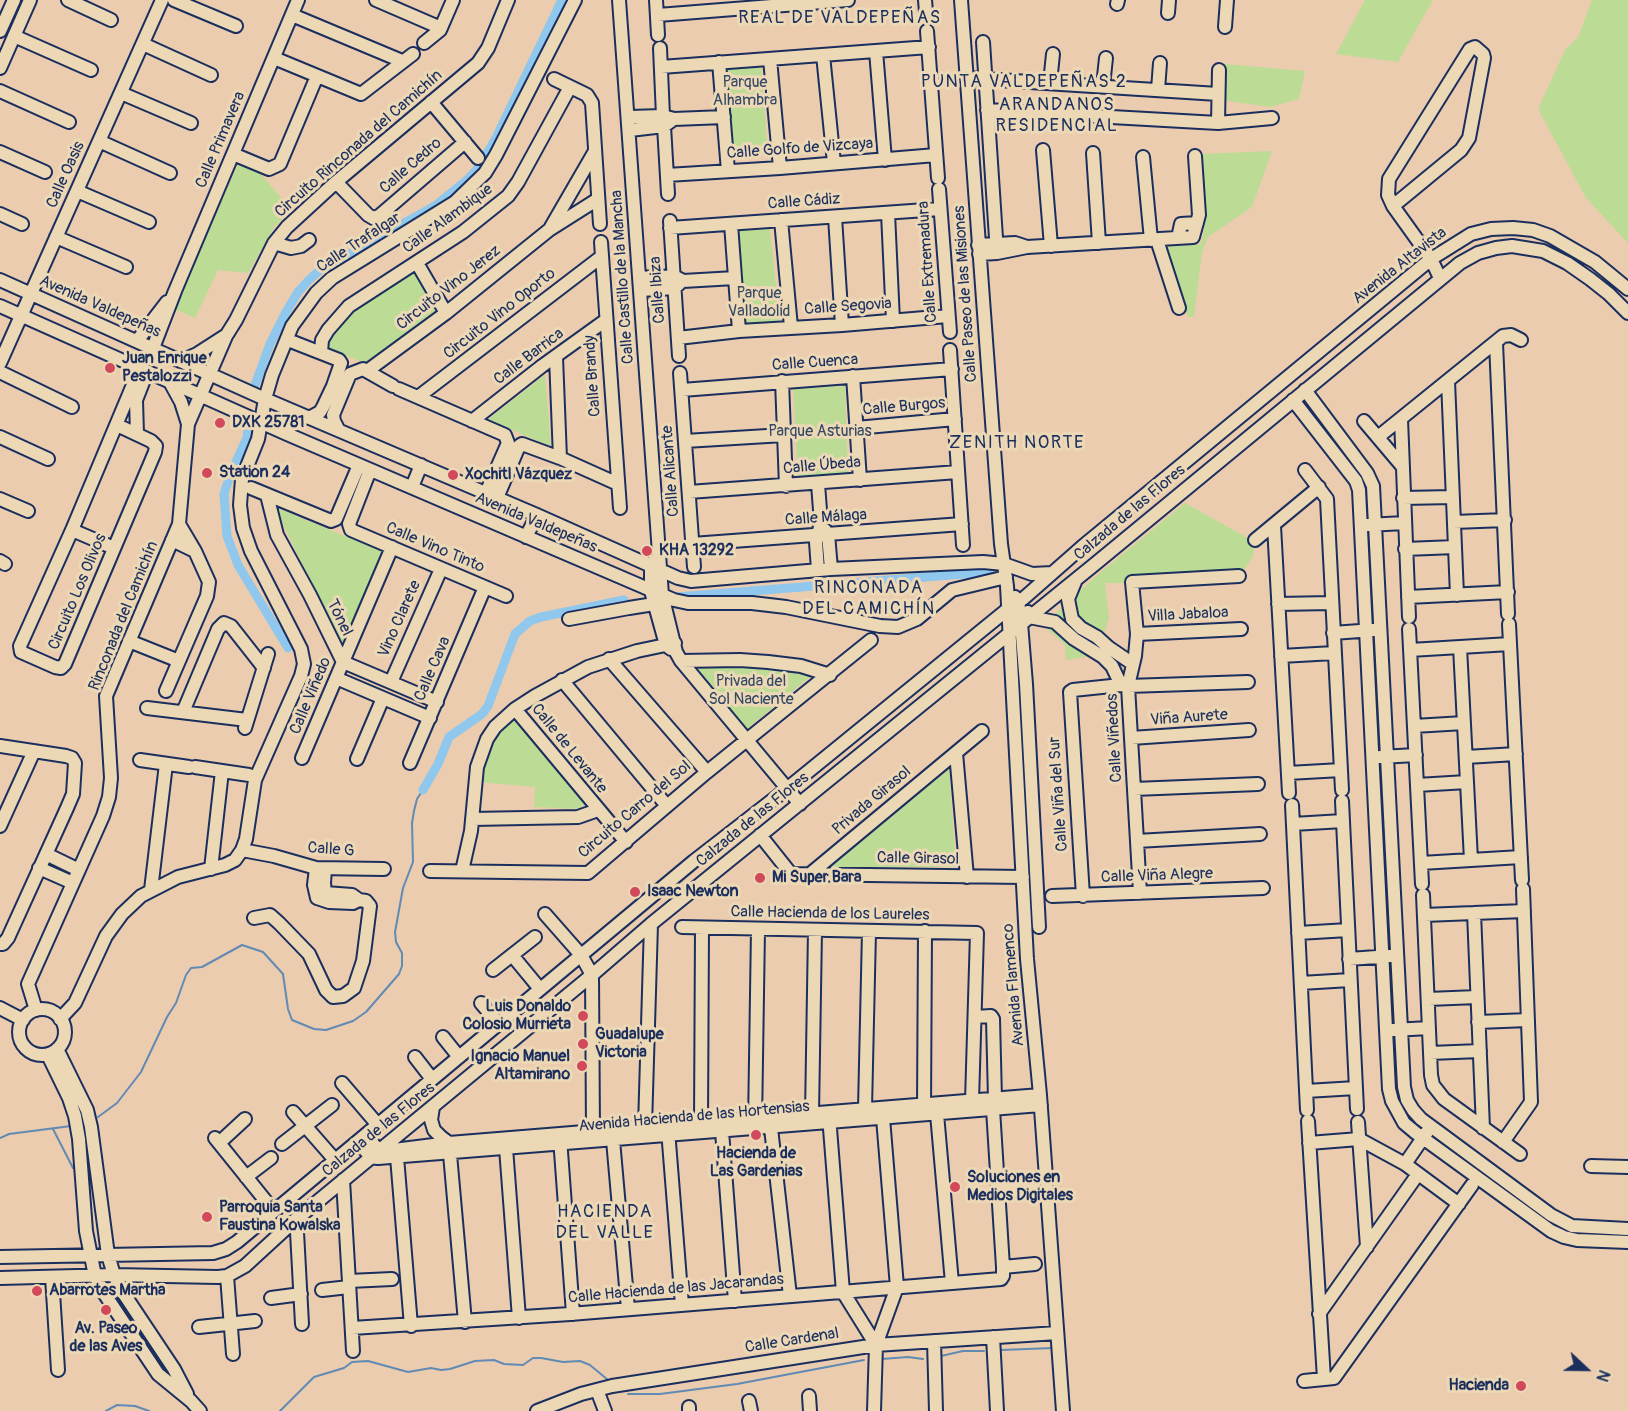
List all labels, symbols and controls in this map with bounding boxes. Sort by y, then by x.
district label: REAL DE VALDEPEÑAS [738,7,942,29]
street label: Circuito Rinconada del Camichín [271,66,447,222]
district label: PUNTA VALDEPEÑAS 2 [921,71,1127,93]
park label: Parque Alhambra [713,73,777,111]
street label: Calle Primavera [192,89,250,191]
district label: ARANDANOS RESIDENCIAL [995,94,1119,136]
street label: Calle Cedro [376,134,446,198]
street label: Calle Golfo de Vizcaya [726,134,874,164]
street label: Calle Oasis [43,139,89,211]
street label: Calle Alambique [399,180,497,258]
street label: Calle Castillo de la Mancha [607,189,639,365]
street label: Calle Cádiz [767,190,841,214]
street label: Calle Extremadura [914,200,942,324]
street label: Calle Paseo de las Misiones [950,205,982,383]
street label: Calle Trafalgar [313,209,405,277]
street label: Avenida Altavista [1349,223,1451,309]
street label: Circuito Vino Jerez [393,241,505,335]
street label: Calle Ibiza [646,256,670,324]
street label: Circuito Vino Oporto [440,264,560,364]
street label: Avenida Valdepeñas [36,272,164,342]
park label: Parque Valladolid [728,284,790,322]
street label: Calle Segovia [804,294,892,320]
street label: Calle Barrica [490,324,568,390]
street label: Calle Brandy [581,335,605,417]
place label: Juan Enrique Pestalozzi [122,349,207,387]
street label: Calle Cuenca [771,350,859,376]
marker: Juan Enrique Pestalozzi [103,361,117,375]
street label: Calle Burgos [862,394,946,420]
place label: DXK 25781 [232,413,305,433]
marker: DXK 25781 [213,416,227,430]
park label: Parque Asturias [768,422,872,442]
street label: Calle Alicante [658,425,684,517]
district label: ZENITH NORTE [949,432,1085,454]
street label: Calle Úbeda [782,453,862,479]
street label: Calzada de las Flores [1070,461,1190,565]
place label: Station 24 [219,463,290,483]
place label: Xochitl Vázquez [465,465,572,485]
marker: Station 24 [200,466,214,480]
marker: Xochitl Vázquez [446,468,460,482]
street label: Avenida Valdepeñas [472,489,600,557]
street label: Calle Málaga [784,506,868,530]
street label: Calle Vino Tinto [383,519,487,577]
street label: Circuito Los Olivos [45,531,111,653]
street label: Rinconada del Camichín [85,538,163,694]
place label: KHA 13292 [659,541,734,561]
marker: KHA 13292 [640,544,654,558]
street label: Vino Clarete [374,577,426,661]
district label: RINCONADA DEL CAMICHÍN [802,577,936,620]
street label: Tónel [322,597,356,639]
street label: Villa Jabaloa [1147,603,1229,627]
street label: Calle Cava [411,634,455,704]
street label: Calle Viñedo [286,655,336,737]
park label: Privada del Sol Naciente [708,672,794,710]
street label: Calle Viñedos [1103,693,1127,783]
street label: Calle de Levante [527,700,611,798]
street label: Viña Aurete [1149,706,1229,730]
street label: Calle Viña del Sur [1045,736,1073,852]
street label: Circuito Carro del Sol [575,757,695,863]
street label: Privada Girasol [829,762,915,840]
street label: Calzada de las Flores [693,769,813,871]
street label: Calle G [307,839,355,861]
street label: Calle Girasol [877,849,959,869]
street label: Calle Viña Alegre [1101,864,1213,888]
place label: Mi Super Bara [772,868,861,888]
marker: Mi Super Bara [753,871,767,885]
place label: Isaac Newton [647,882,739,902]
marker: Isaac Newton [628,885,642,899]
street label: Calle Hacienda de los Laureles [730,903,930,925]
street label: Avenida Flamenco [999,923,1029,1047]
place label: Luis Donaldo Colosio Murrieta [462,997,571,1035]
marker: Luis Donaldo Colosio Murrieta [576,1009,590,1023]
place label: Guadalupe Victoria [595,1025,664,1063]
marker: Guadalupe Victoria [576,1037,590,1051]
place label: Ignacio Manuel Altamirano [471,1047,570,1085]
marker: Ignacio Manuel Altamirano [575,1059,589,1073]
street label: Calzada de las Flores [319,1079,439,1181]
street label: Avenida Hacienda de las Hortensias [578,1097,810,1137]
marker: Hacienda de Las Gardenias [749,1128,763,1142]
place label: Hacienda de Las Gardenias [710,1144,802,1182]
place label: Soluciones en Medios Digitales [967,1168,1073,1206]
marker: Soluciones en Medios Digitales [948,1180,962,1194]
place label: Parroquia Santa Faustina Kowalska [219,1198,340,1236]
district label: HACIENDA DEL VALLE [556,1201,654,1244]
marker: Parroquia Santa Faustina Kowalska [200,1210,214,1224]
street label: Calle Hacienda de las Jacarandas [567,1270,785,1308]
place label: Abarrotes Martha [49,1281,165,1301]
marker: Abarrotes Martha [30,1284,44,1298]
marker: Av. Paseo de las Aves [99,1303,113,1317]
place label: Av. Paseo de las Aves [70,1319,142,1357]
street label: Calle Cardenal [744,1324,840,1358]
north arrow [1556,1339,1616,1399]
text: N [1591,1367,1614,1385]
place label: Hacienda [1449,1376,1509,1396]
marker: Hacienda [1514,1379,1528,1393]

